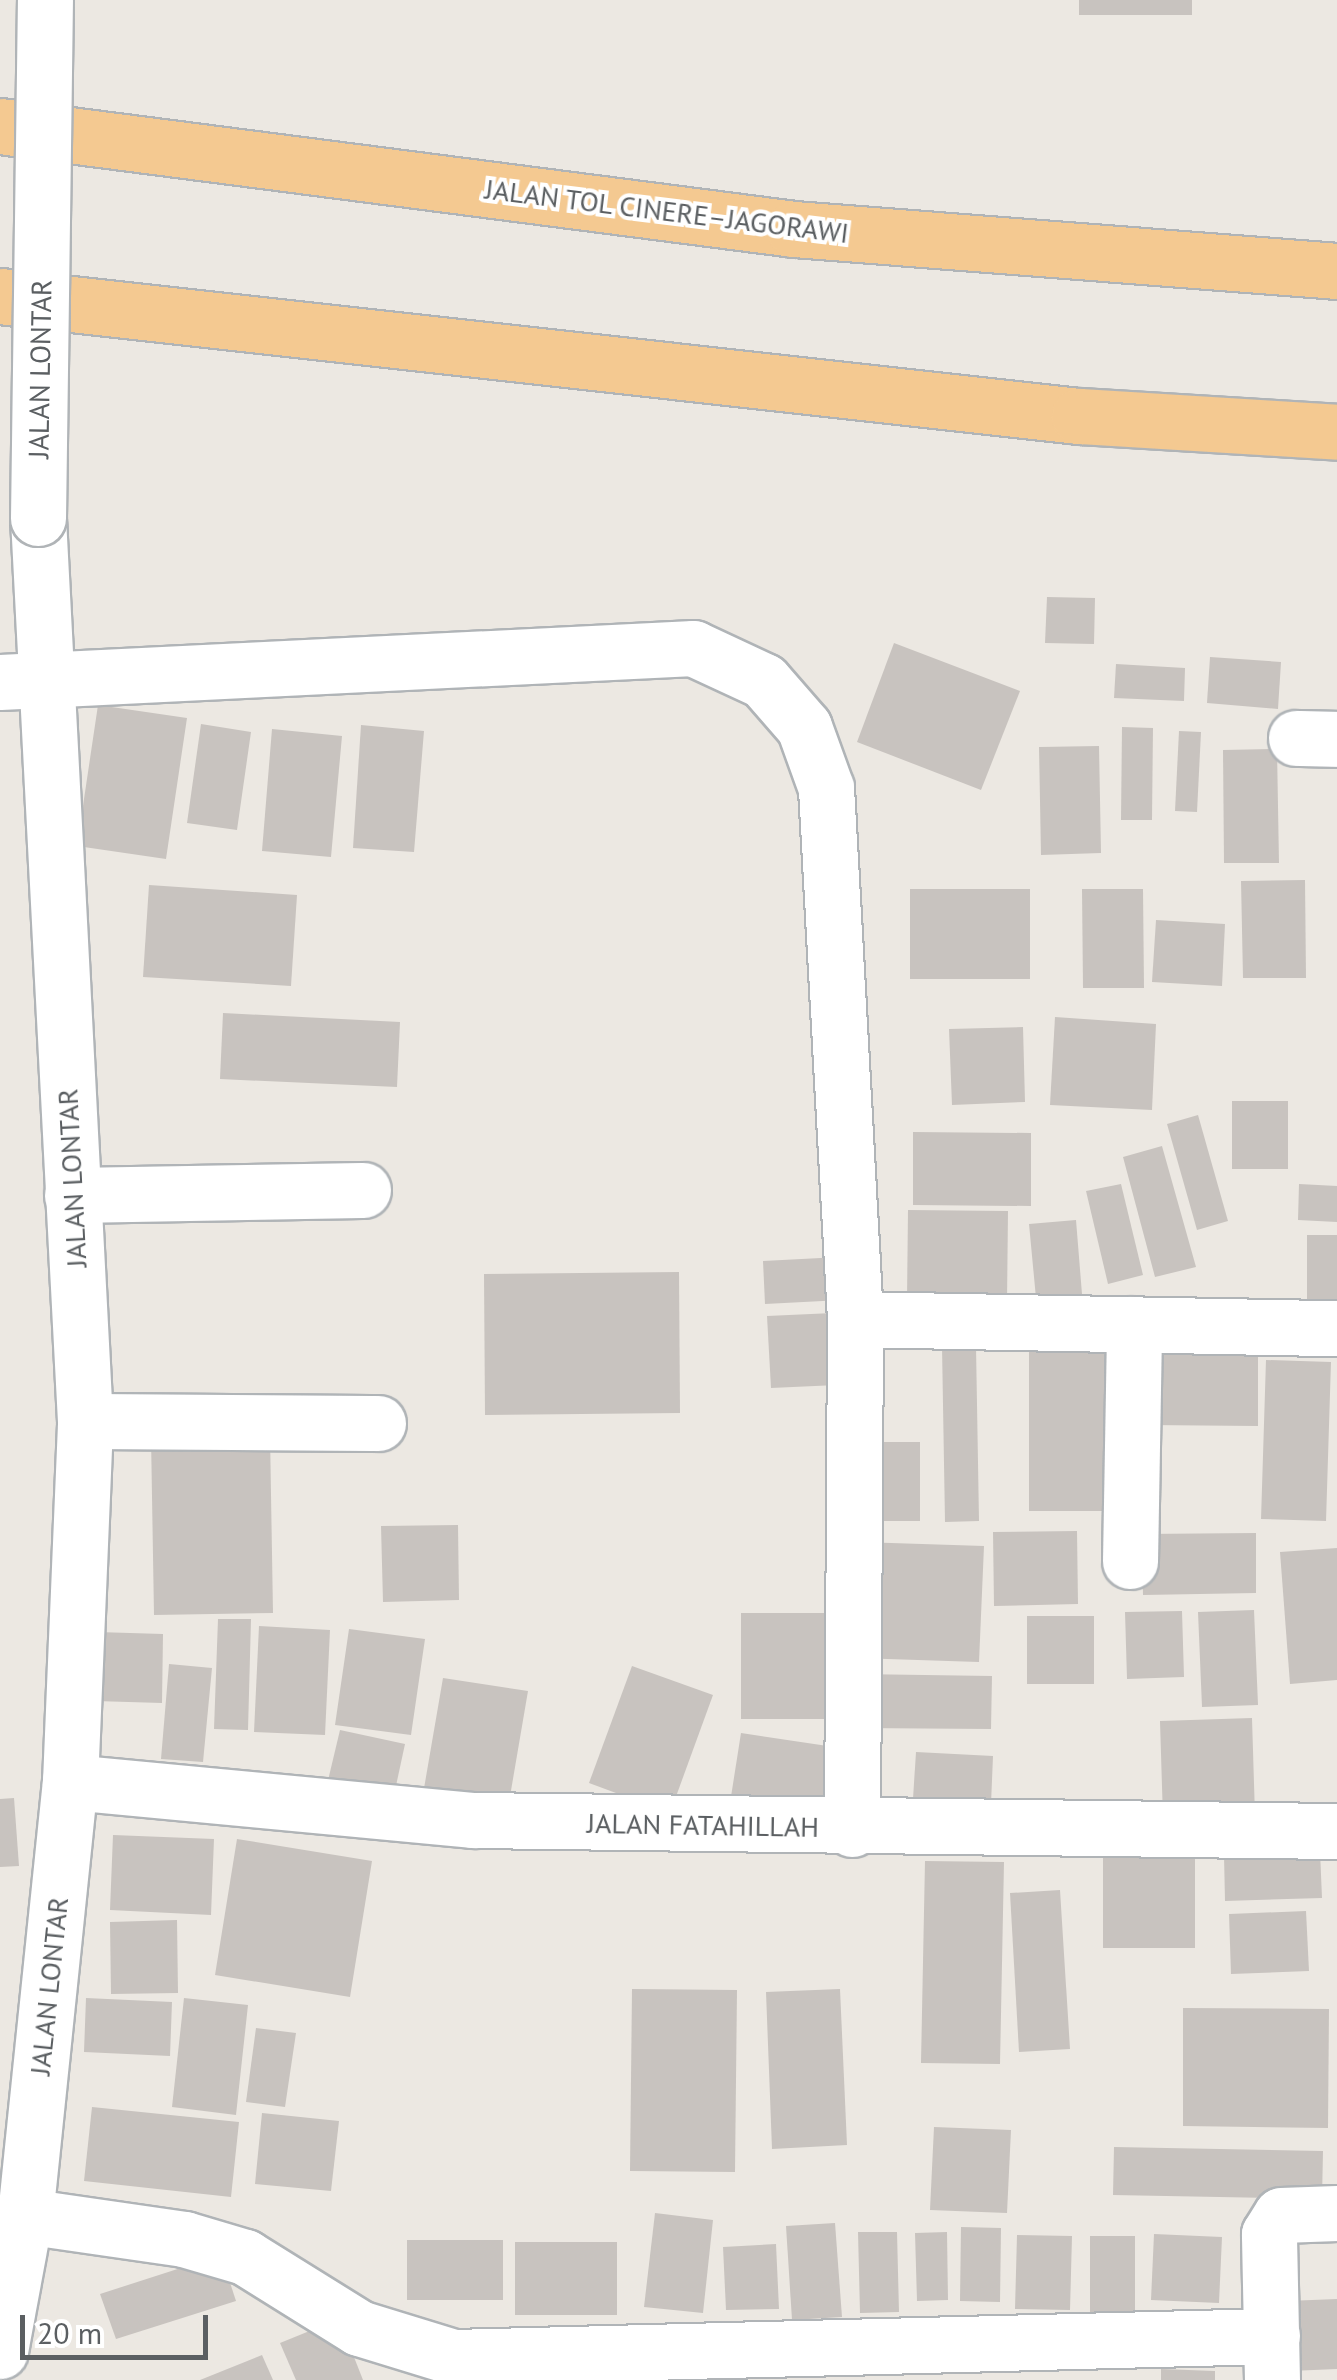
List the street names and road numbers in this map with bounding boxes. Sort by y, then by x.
street label: JALAN TOL CINERE–JAGORAWI [482,172,852,250]
street label: JALAN LONTAR [22,279,58,459]
street label: JALAN LONTAR [51,1088,93,1268]
street label: JALAN FATAHILLAH [587,1806,819,1844]
street label: JALAN LONTAR [23,1895,75,2077]

